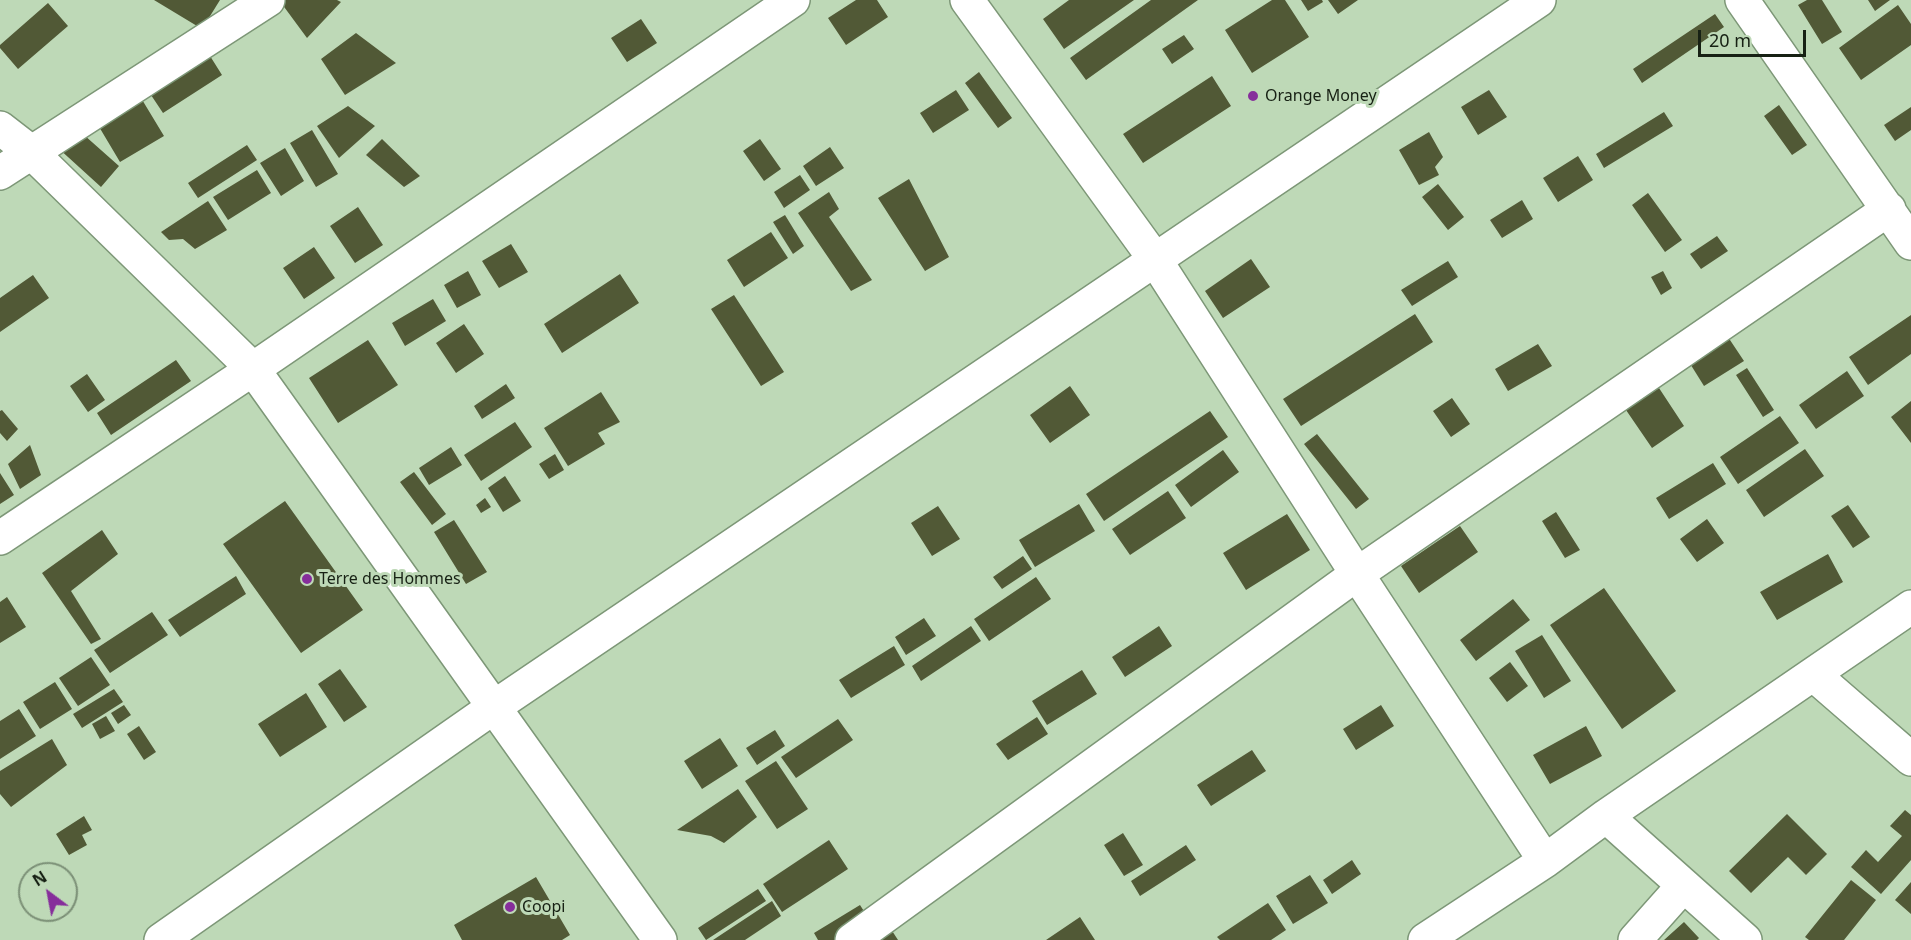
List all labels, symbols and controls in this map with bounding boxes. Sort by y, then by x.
scale bar [1701,18,1809,56]
text: 20 m [1709,28,1751,52]
place label: Orange Money [1265,86,1377,106]
marker: Orange Money [1246,89,1260,103]
place label: Terre des Hommes [319,569,461,589]
marker: Terre des Hommes [300,572,314,586]
north arrow [18,862,78,922]
text: N [28,866,51,891]
place label: Coopi [522,897,565,917]
marker: Coopi [503,900,517,914]

